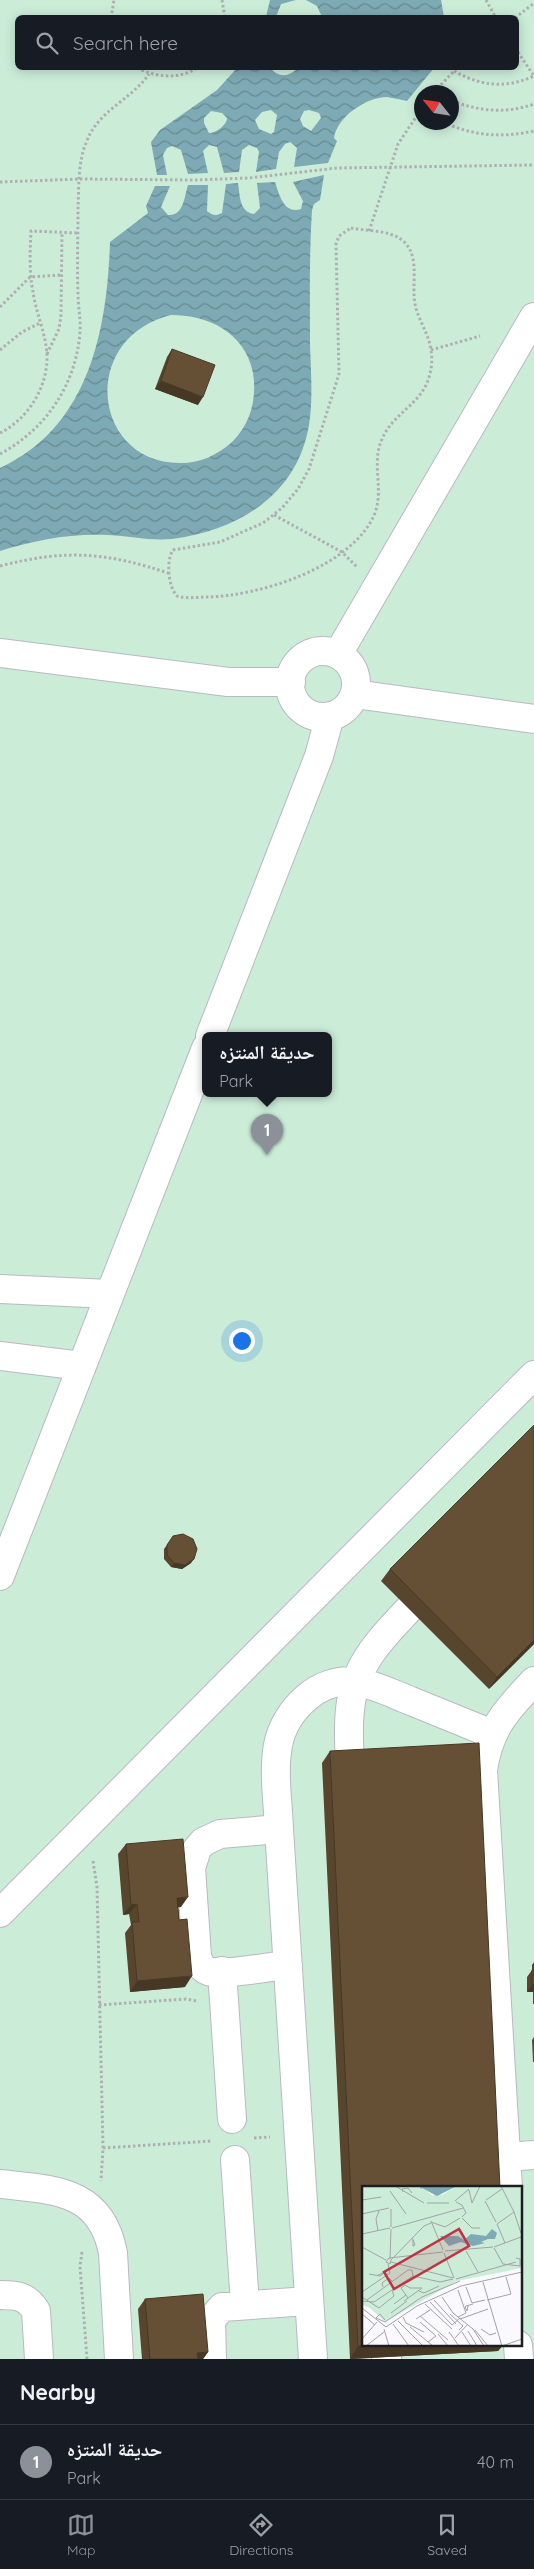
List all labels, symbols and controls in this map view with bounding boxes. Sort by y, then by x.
search box [15,15,519,70]
icon: search [33,29,61,57]
text: Search here [73,31,178,55]
north arrow [414,85,459,130]
popup [202,1032,332,1097]
text: حديقة المنتزه [219,1040,315,1064]
text: Park [219,1071,253,1091]
pin: 1 [251,1114,283,1155]
your location [229,1328,255,1354]
inset map [362,2186,522,2346]
text: Nearby [20,2379,96,2405]
text: حديقة المنتزه [67,2437,162,2461]
text: 1 [33,2452,39,2472]
text: 40 m [477,2452,514,2472]
text: Park [67,2468,101,2488]
tab: Map [67,2511,95,2559]
tab: Directions [229,2511,293,2559]
tab: Saved [427,2511,467,2559]

